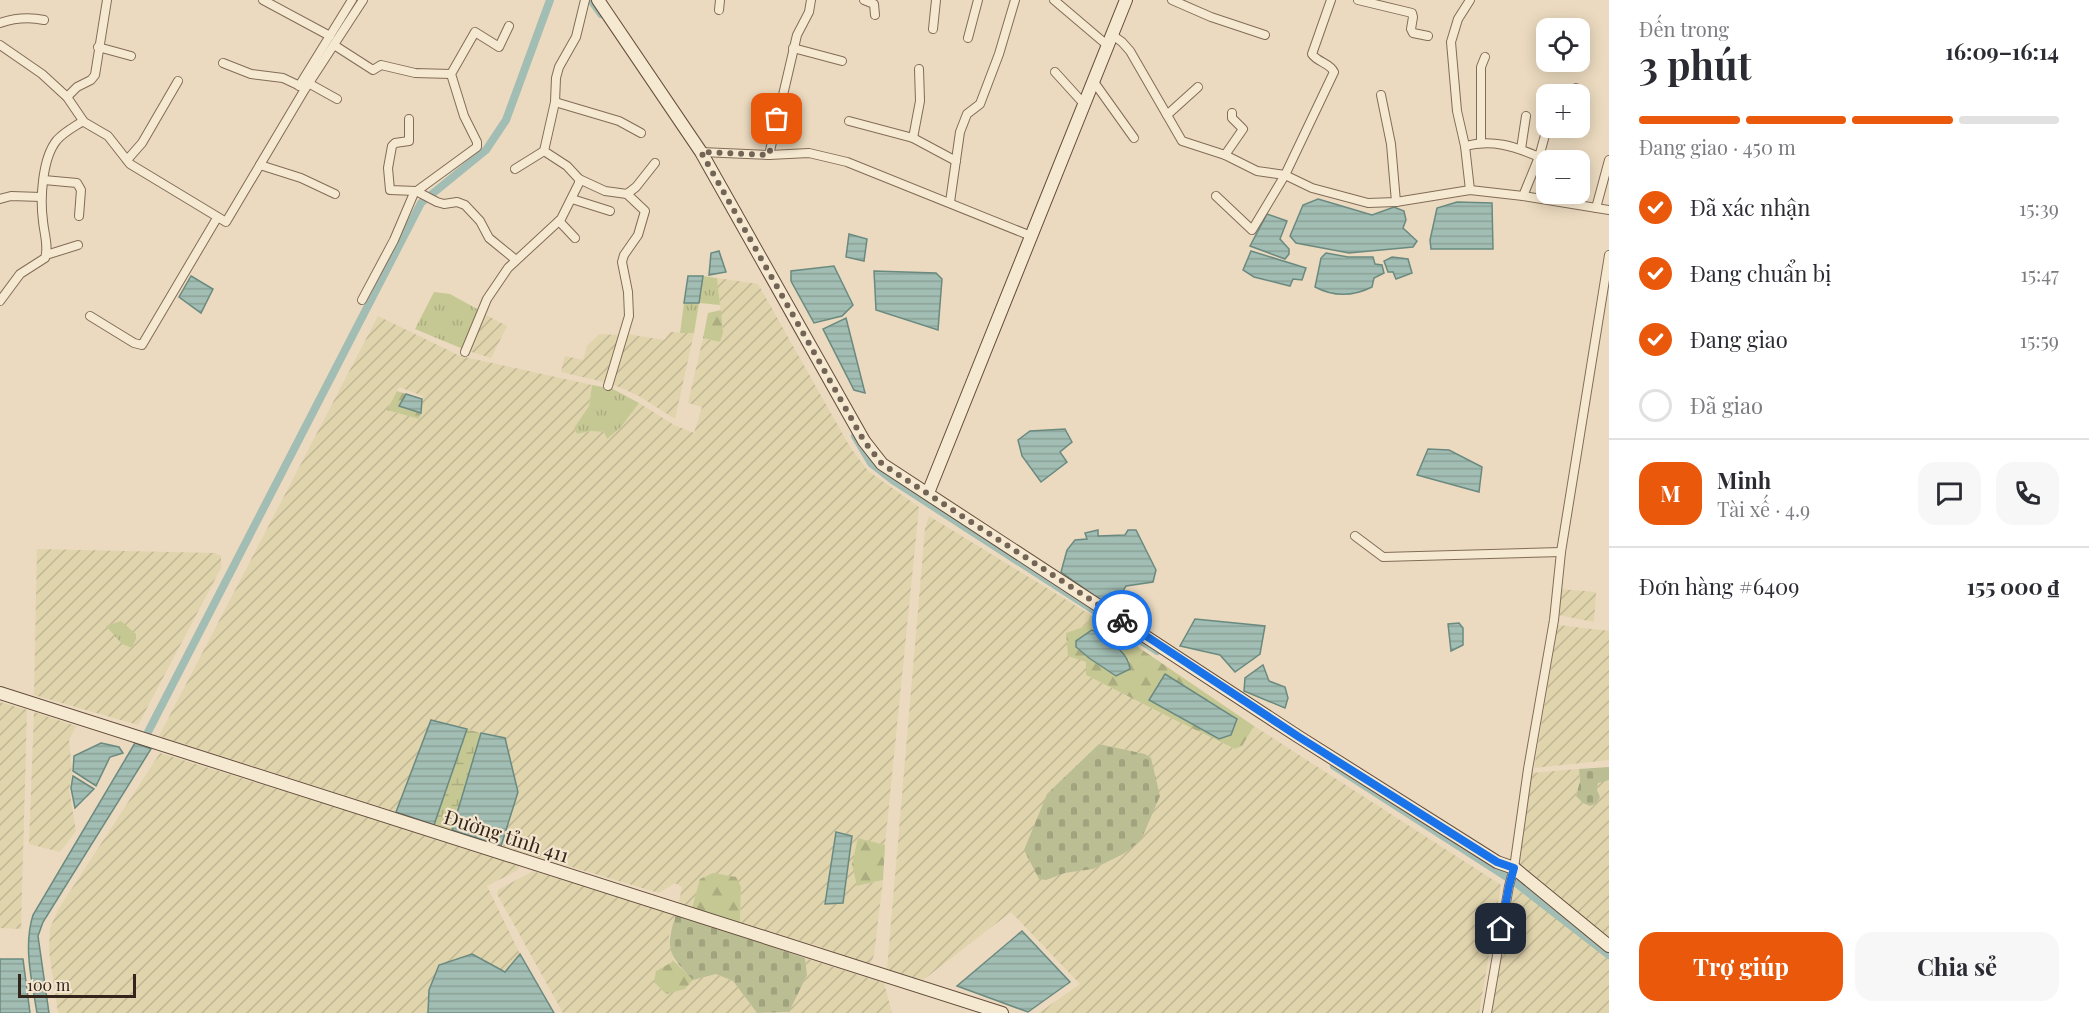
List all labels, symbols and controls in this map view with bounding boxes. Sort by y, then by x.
text: Đến trong [1639,15,1729,42]
map controls [1536,18,1590,204]
button: locate [1536,18,1590,72]
text: 16:09–16:14 [1945,36,2059,66]
text: 3 phút [1639,38,1751,90]
button: + [1536,84,1590,138]
pin [751,93,802,144]
icon: bag [760,102,793,135]
text: Đang giao · 450 m [1639,133,1796,160]
button: − [1536,150,1590,204]
icon: check [1639,191,1672,224]
text: Đã xác nhận [1690,192,1810,222]
text: 15:39 [2019,194,2059,221]
icon: check [1639,257,1672,290]
text: Đang chuẩn bị [1690,258,1832,288]
text: 15:47 [2020,260,2059,287]
icon: check [1639,323,1672,356]
text: Đang giao [1690,324,1788,354]
text: 15:59 [2020,326,2059,353]
text: Đã giao [1690,390,1763,420]
button: chat [1918,462,1981,525]
button: phone [1996,462,2059,525]
text: Minh [1717,465,1771,495]
text: M [1660,478,1681,508]
text: Tài xế · 4.9 [1717,495,1810,522]
text: Đơn hàng #6409 [1639,571,1799,601]
text: 155 000 ₫ [1967,571,2059,601]
courier [1092,590,1152,650]
icon: bike [1106,604,1139,637]
street label: Đường tỉnh 411 [441,802,573,868]
pin [1475,903,1526,954]
icon: home [1484,912,1517,945]
button: Trợ giúp [1639,932,1843,1001]
button: Chia sẻ [1855,932,2059,1001]
scale bar [18,971,136,998]
text: 100 m [27,974,70,995]

